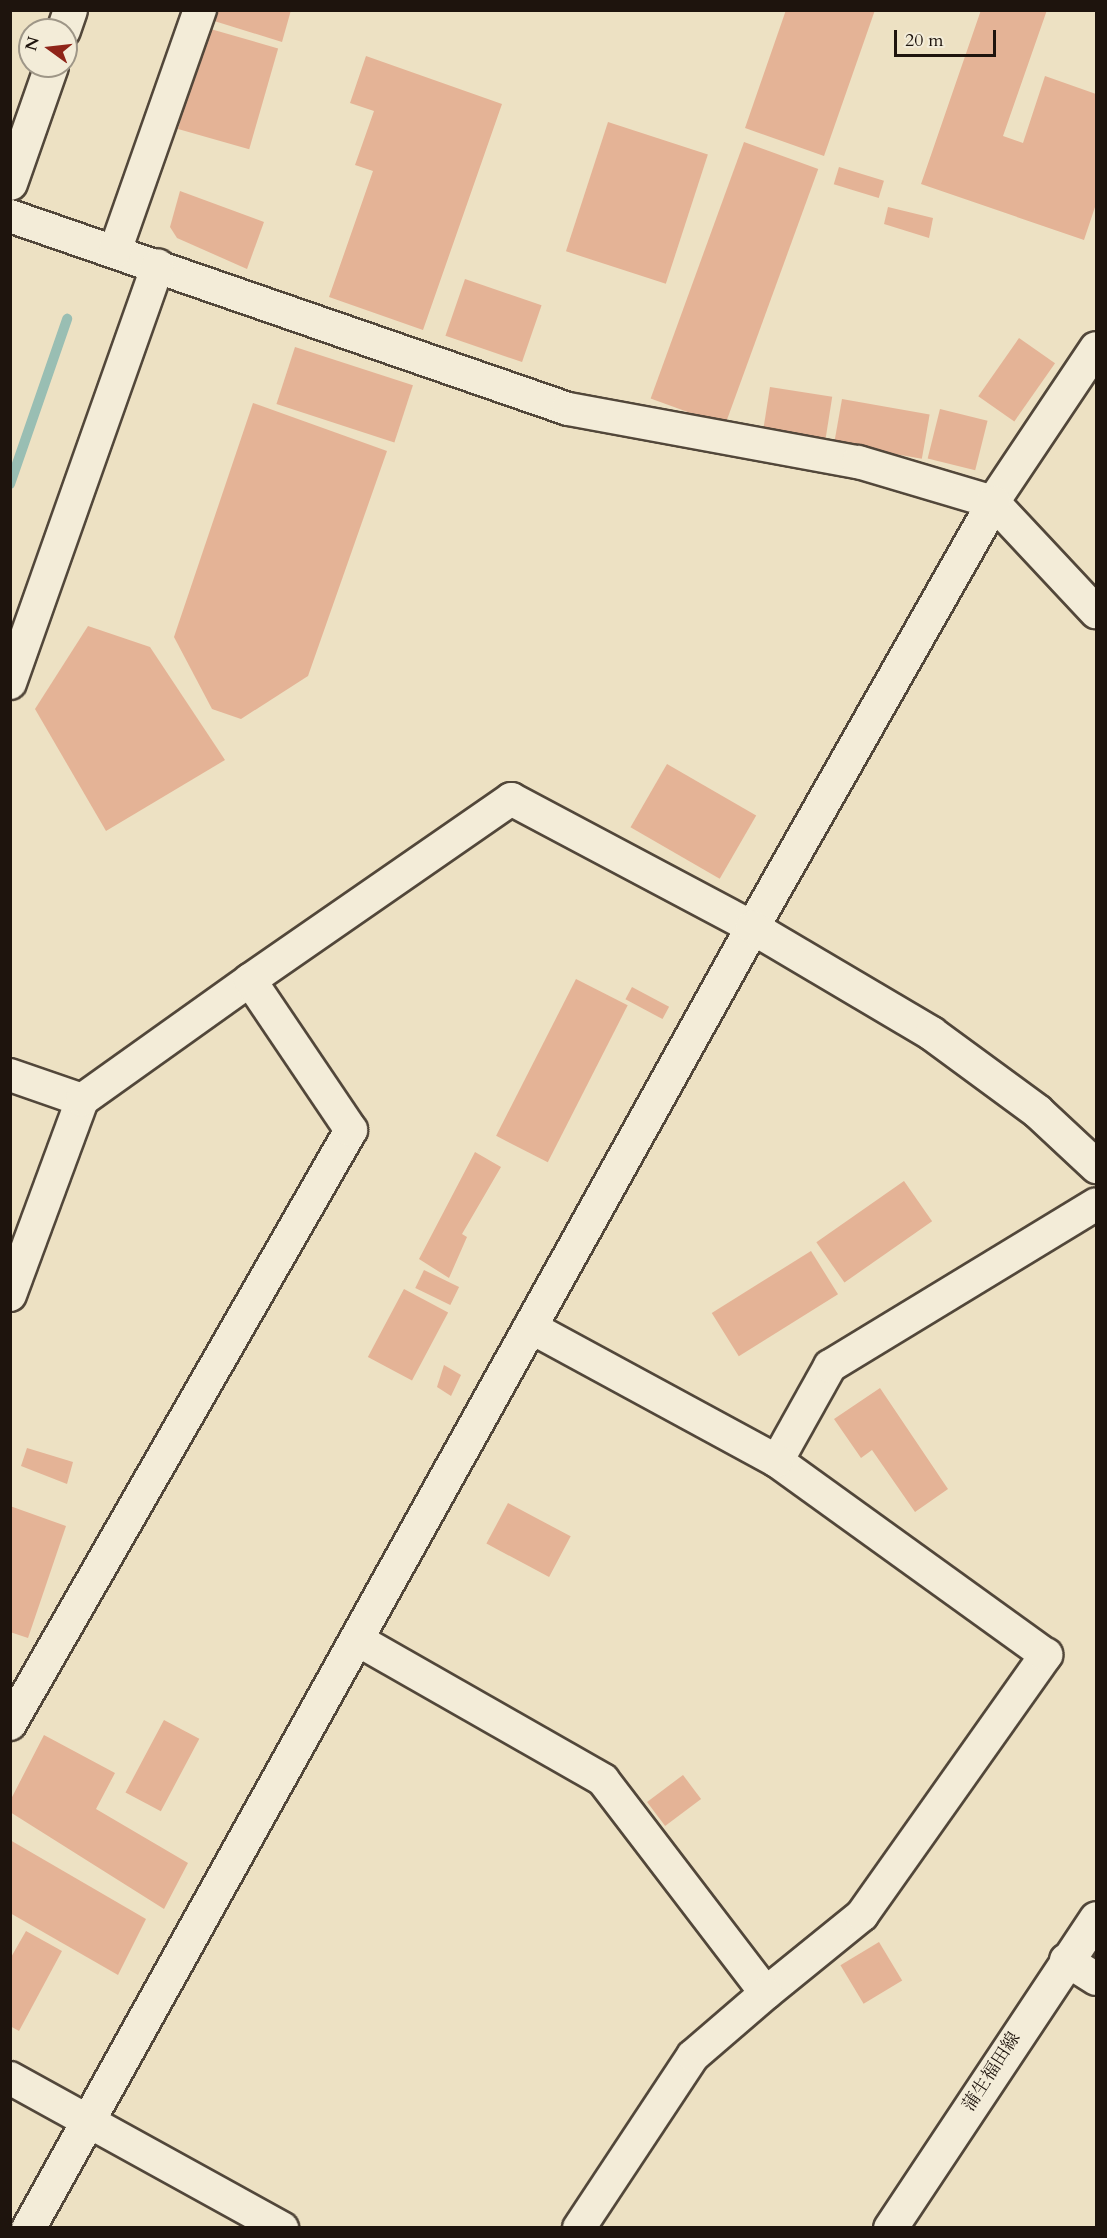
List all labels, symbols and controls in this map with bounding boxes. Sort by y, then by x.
north arrow [18,18,78,78]
scale bar [897,18,999,56]
text: 20 m [905,28,944,53]
text: N [20,34,45,53]
street label: 蒲生福田線 [958,2028,1026,2116]

